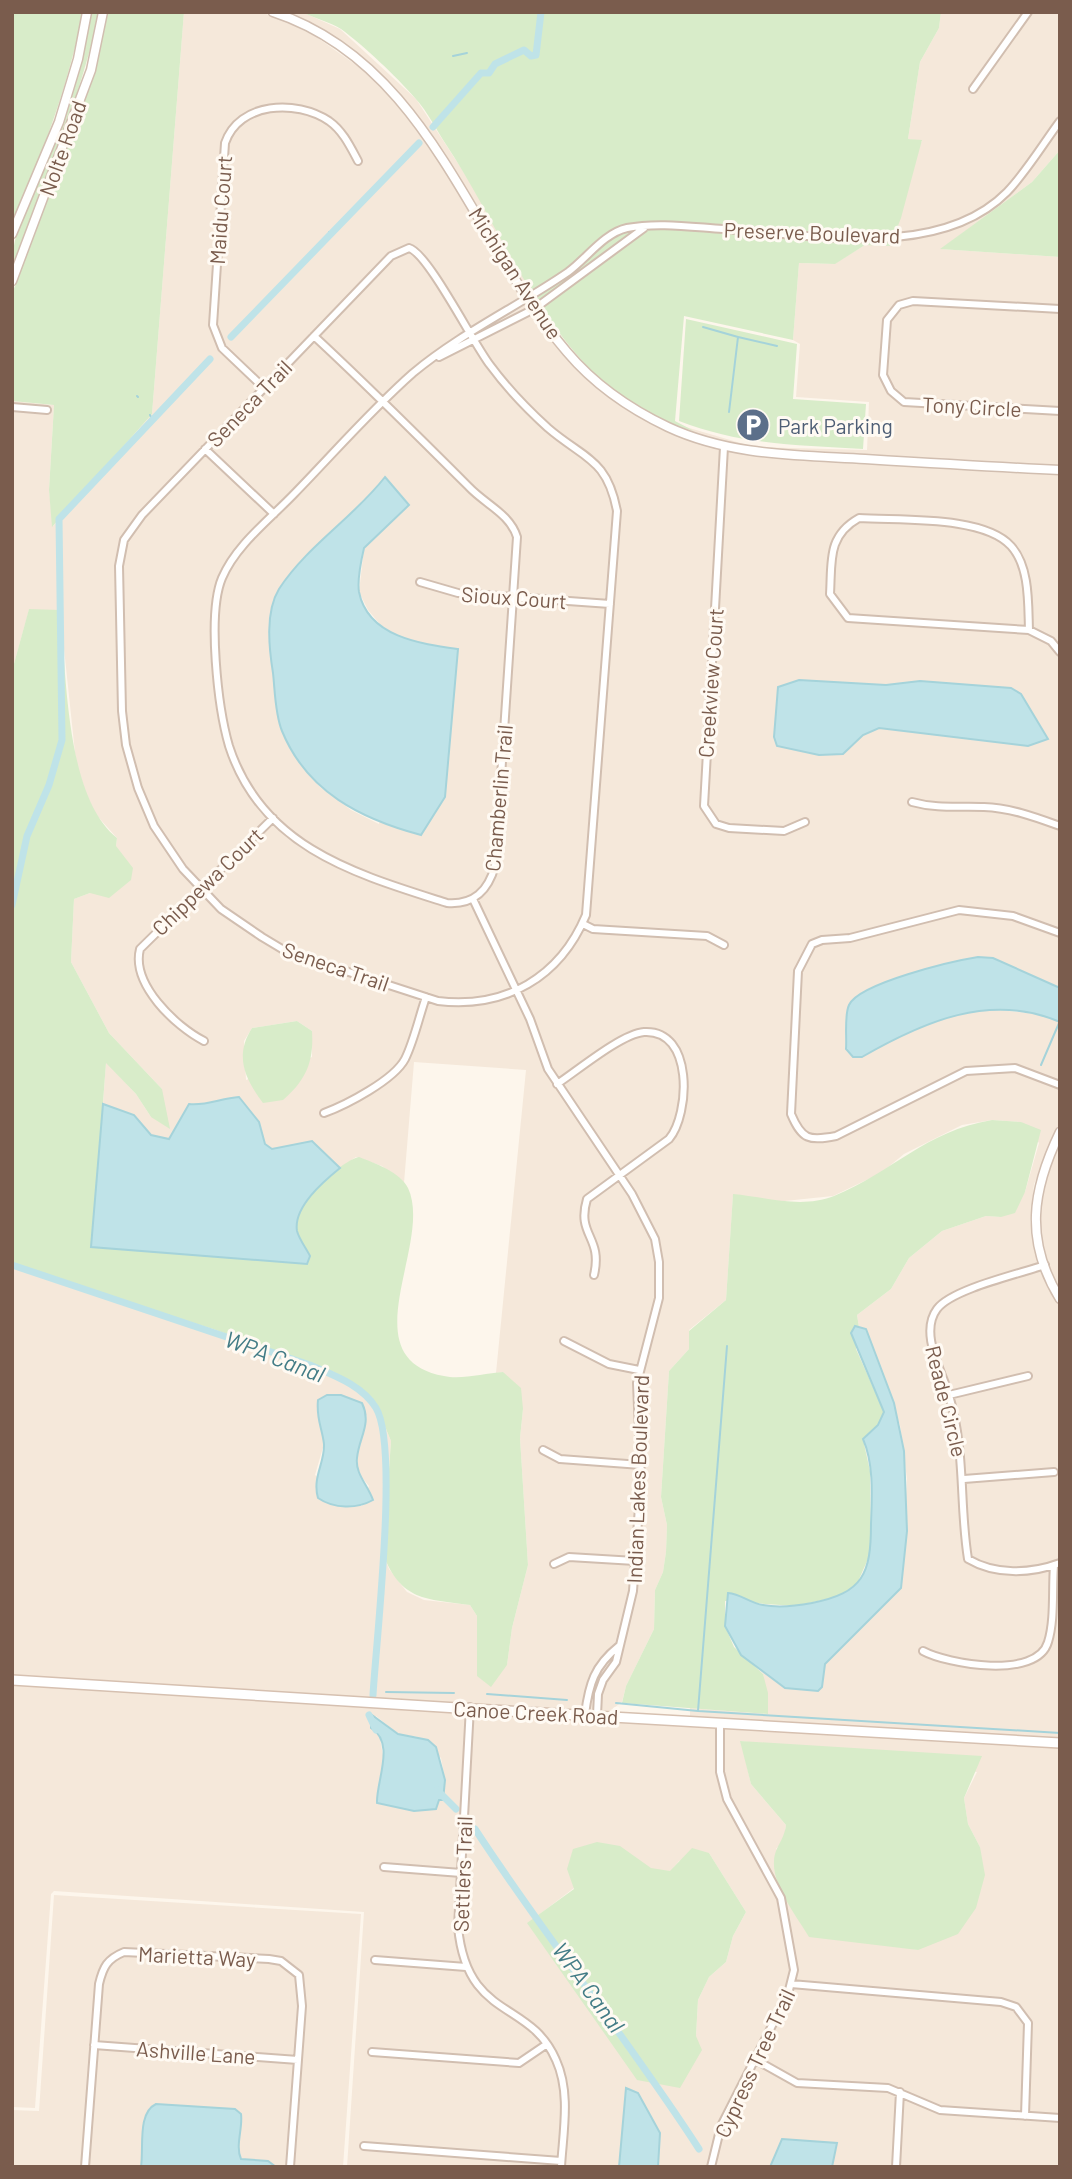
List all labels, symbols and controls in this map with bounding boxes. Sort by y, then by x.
street label: Nolte Road [33,97,91,199]
street label: Maidu Court [204,155,236,265]
street label: Michigan Avenue [464,202,568,344]
street label: Preserve Boulevard [723,216,901,248]
street label: Seneca Trail [201,354,297,452]
street label: Tony Circle [922,391,1022,421]
parking icon: Park Parking [734,406,772,444]
place label: Park Parking [778,413,893,438]
street label: Sioux Court [460,581,568,613]
street label: Creekview Court [692,607,728,759]
street label: Chamberlin Trail [479,724,517,872]
street label: Chippewa Court [146,822,268,940]
street label: Seneca Trail [279,936,393,996]
water label: WPA Canal [221,1324,329,1388]
street label: Reade Circle [921,1343,973,1459]
street label: Indian Lakes Boulevard [621,1374,653,1584]
street label: Canoe Creek Road [453,1695,619,1729]
street label: Settlers Trail [447,1816,477,1932]
water label: WPA Canal [547,1936,631,2038]
street label: Marietta Way [138,1940,257,1972]
street label: Cypress Tree Trail [709,1985,799,2141]
street label: Ashville Lane [136,2035,256,2069]

